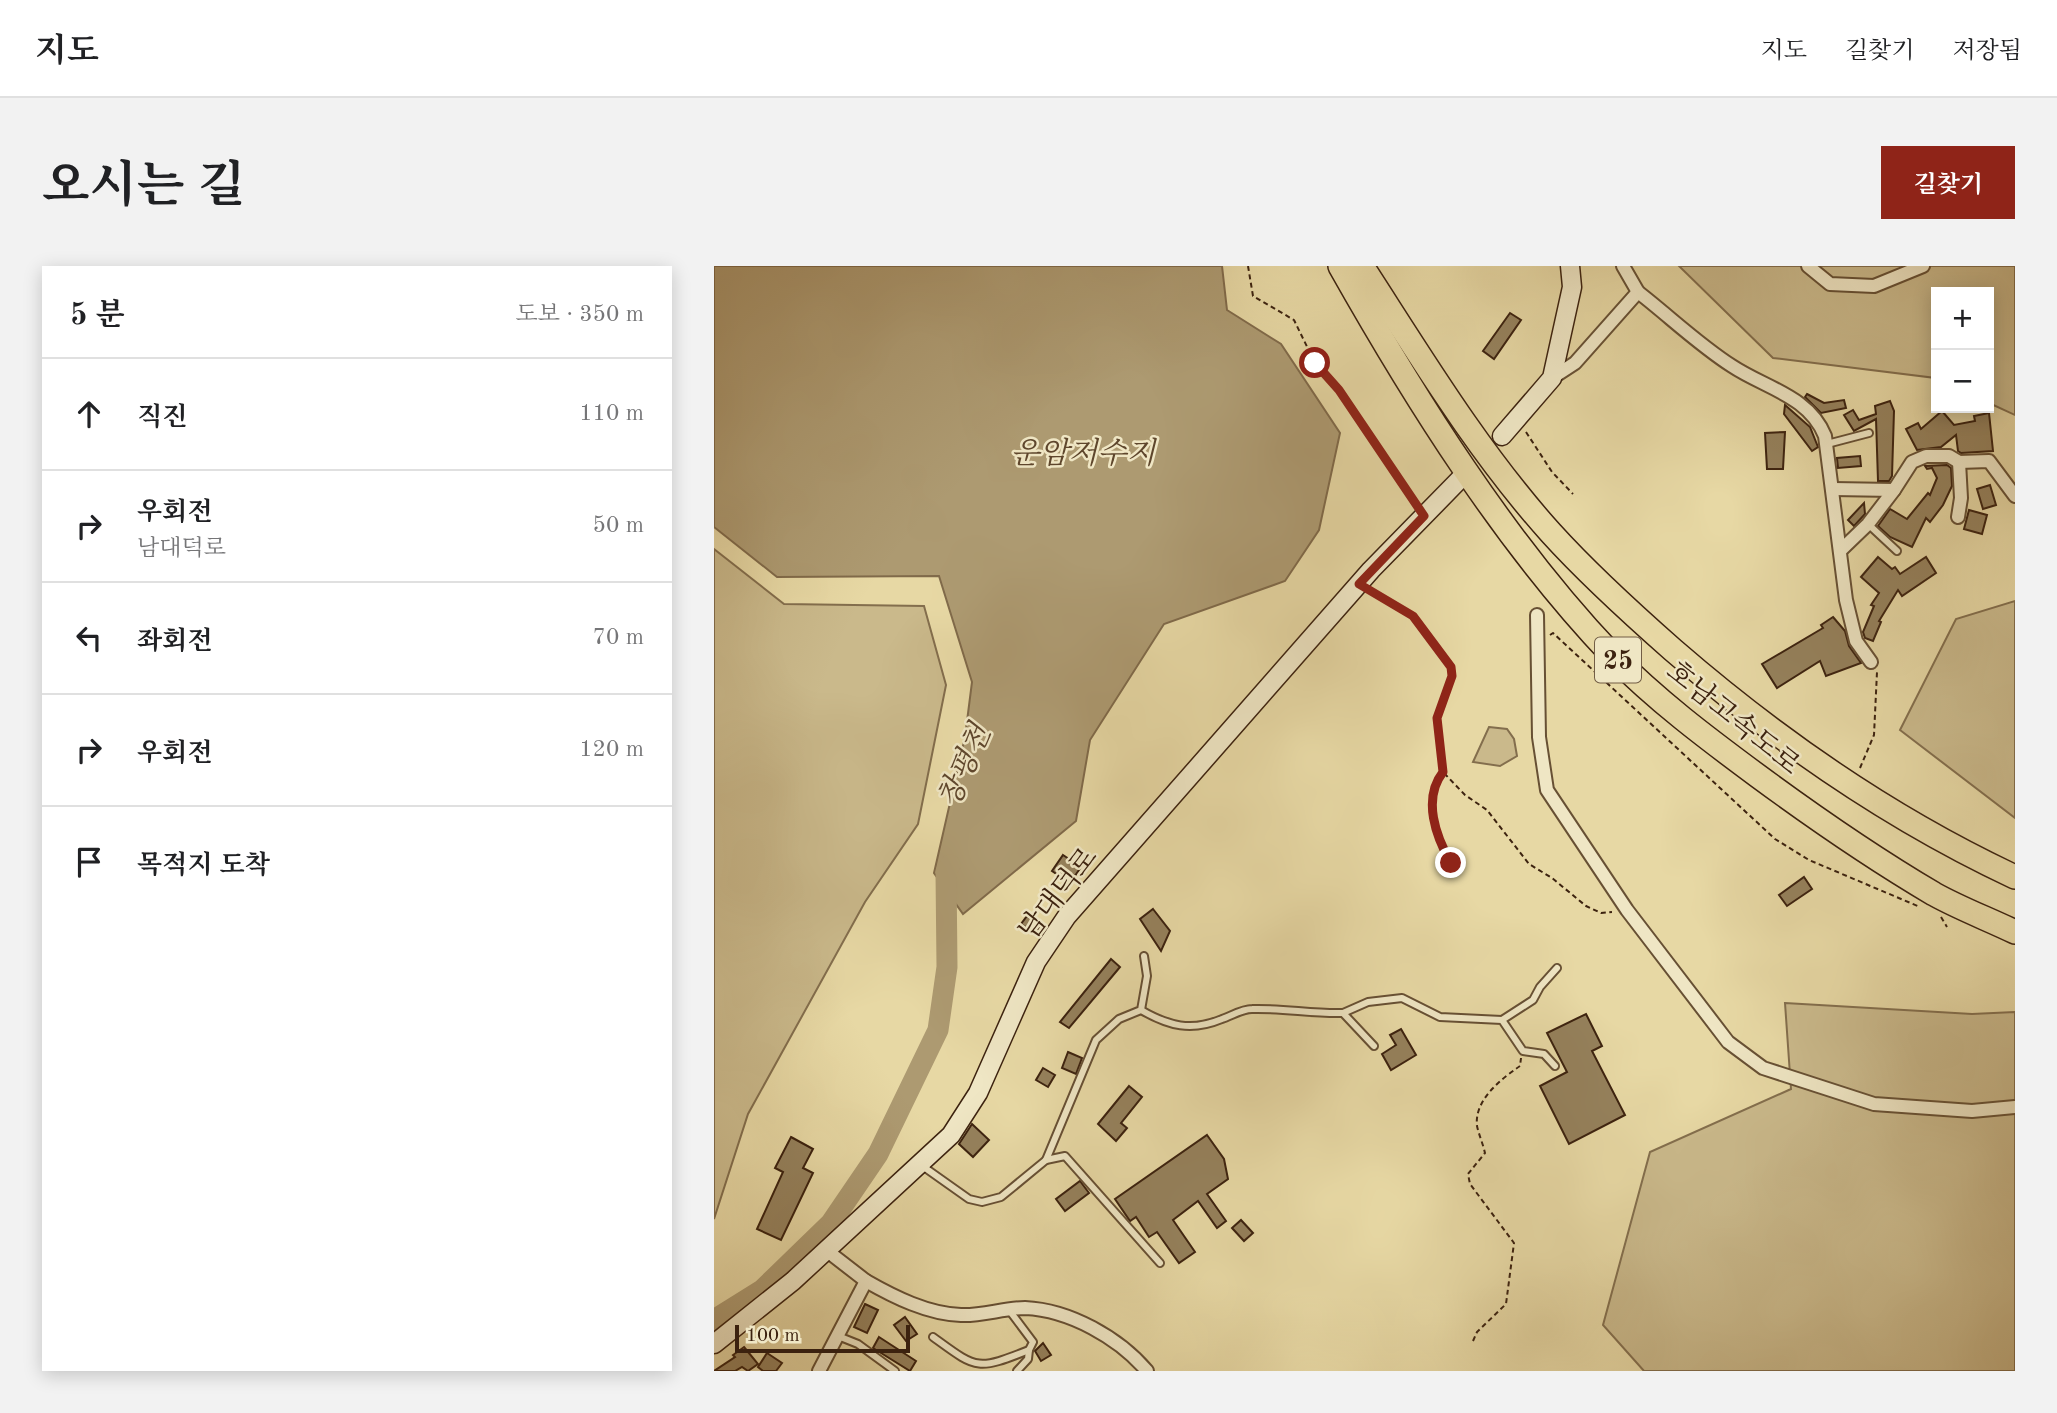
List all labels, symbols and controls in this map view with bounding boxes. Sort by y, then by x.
text: 지도 [35,36,99,69]
text: 지도 [1761,40,1807,64]
text: 길찾기 [1845,40,1914,64]
text: 저장됨 [1952,40,2022,64]
button: 길찾기 [1881,146,2015,219]
text: 오시는 길 [42,164,245,213]
map controls [1931,287,1994,413]
button: + [1931,287,1994,350]
text: 5 분 [70,301,125,331]
text: 도보 · 350 m [516,303,644,326]
route start [1299,347,1330,378]
button: − [1931,350,1994,413]
icon: ahead [70,395,108,433]
text: 110 m [579,402,644,425]
text: 직진 [137,405,187,431]
water label: 운암저수지 [1011,437,1157,470]
text: 우회전 [137,500,212,526]
icon: right [70,507,108,545]
text: 50 m [593,514,644,537]
text: 남대덕로 [137,537,226,560]
icon: left [70,619,108,657]
text: 70 m [593,626,644,649]
text: 좌회전 [137,629,212,655]
road number: 25 [1595,638,1641,682]
street label: 호남고속도로 [1660,655,1806,781]
water label: 창평천 [932,718,998,813]
icon: right [70,731,108,769]
text: 120 m [579,738,644,761]
text: 우회전 [137,741,212,767]
street label: 남대덕로 [1013,842,1104,946]
icon: arrive [70,843,108,881]
route end [1435,847,1466,878]
text: 목적지 도착 [137,853,270,879]
scale bar [735,1322,910,1354]
text: 100 m [746,1327,799,1346]

